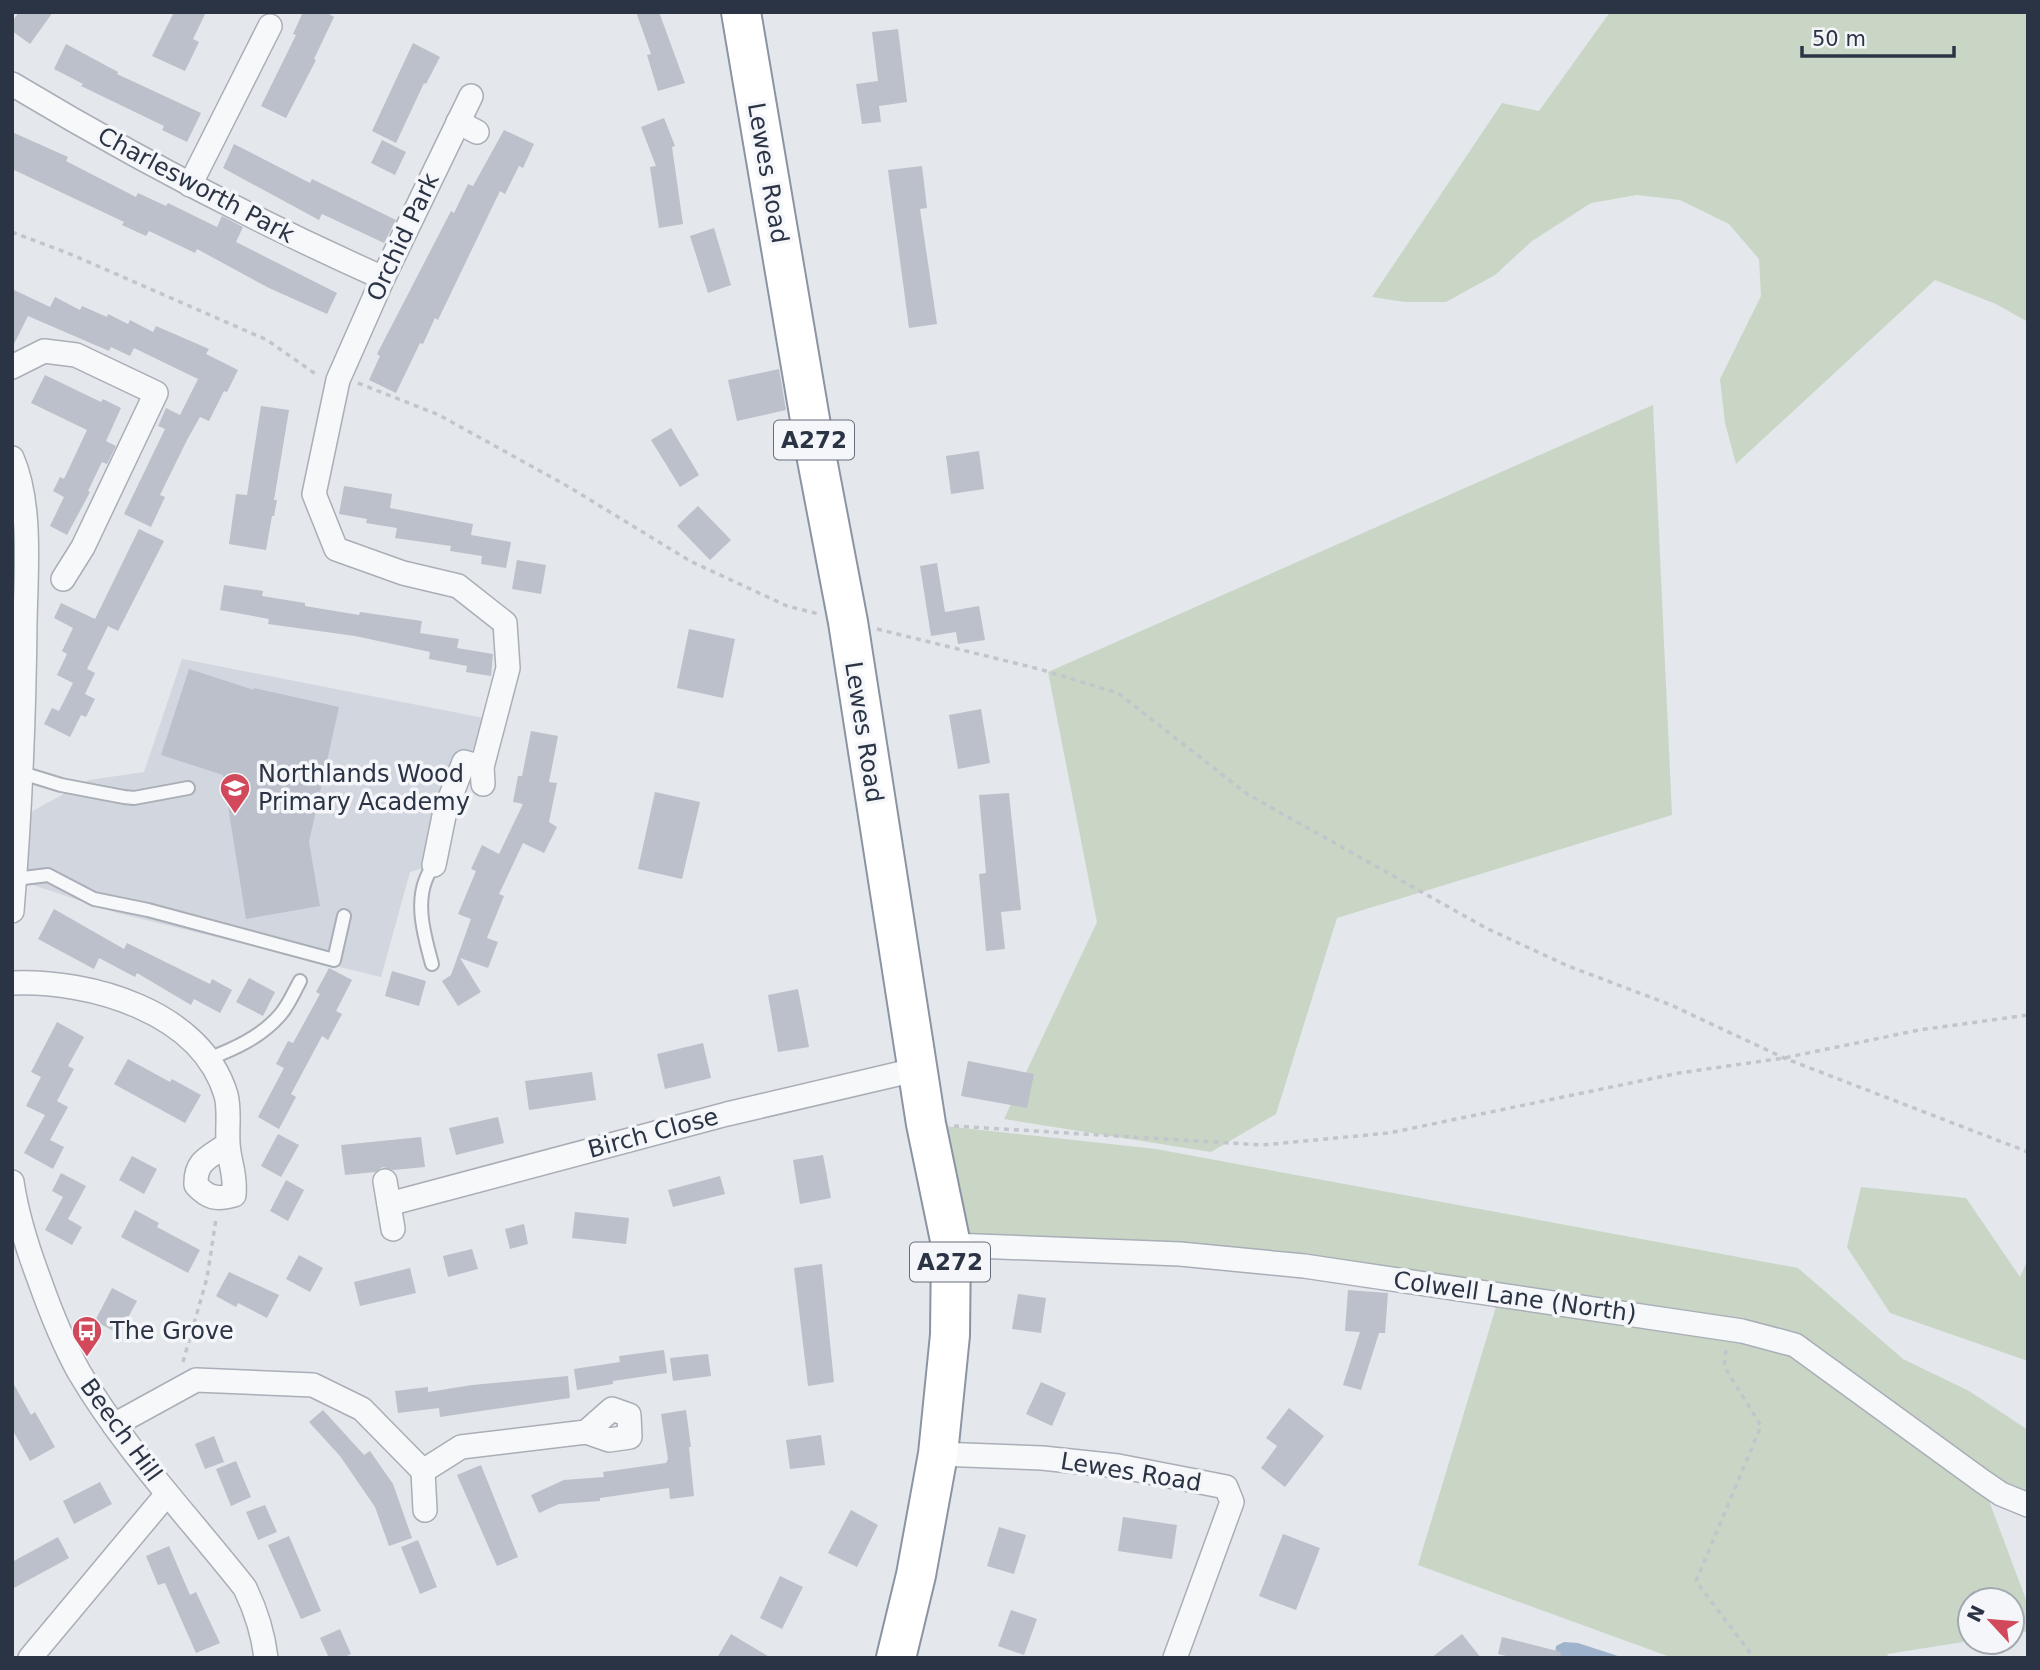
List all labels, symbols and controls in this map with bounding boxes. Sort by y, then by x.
scale bar [1802,14,1954,58]
text: 50 m [1812,27,1866,51]
street label: Lewes Road [742,100,794,246]
street label: Charlesworth Park [93,121,299,249]
street label: Orchid Park [361,168,445,305]
road number: A272 [774,420,854,460]
street label: Lewes Road [839,659,889,805]
place label: Northlands Wood Primary Academy [258,760,470,816]
school or university icon: Northlands Wood Primary Academy [218,771,252,815]
street label: Birch Close [585,1102,721,1164]
road number: A272 [910,1242,990,1282]
street label: Colwell Lane (North) [1392,1266,1638,1328]
bus stop icon: The Grove [70,1314,104,1358]
place label: The Grove [109,1317,234,1345]
street label: Beech Hill [74,1373,168,1487]
street label: Lewes Road [1058,1447,1204,1497]
north arrow [1956,1586,2026,1656]
text: N [1962,1602,1989,1626]

